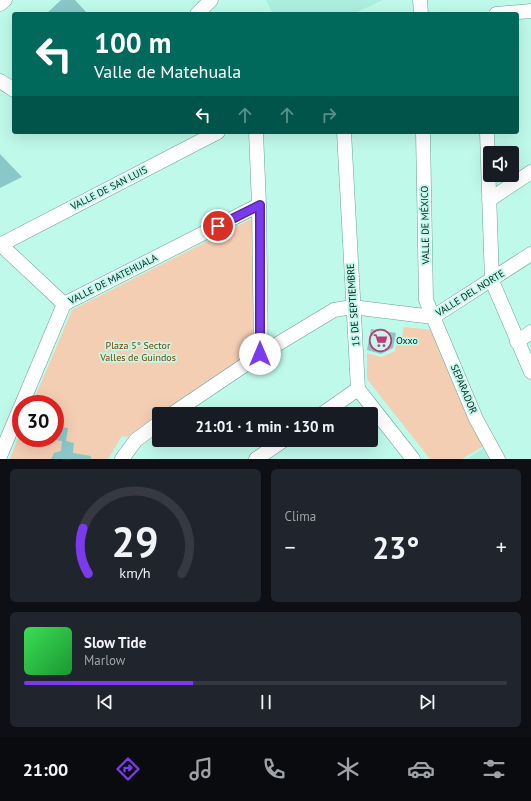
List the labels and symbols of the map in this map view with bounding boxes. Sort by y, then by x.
street label: VALLE DE SAN LUIS [68,163,150,213]
street label: VALLE DE MÉXICO [418,185,432,265]
pin [201,209,235,243]
street label: VALLE DE MATEHUALA [65,251,160,308]
street label: 15 DE SEPTIEMBRE [344,263,362,347]
street label: VALLE DEL NORTE [432,267,507,320]
supermarket icon: Oxxo [368,327,394,353]
position arrow [239,333,281,375]
place label: Oxxo [396,334,418,347]
park label: Plaza 5° Sector Valles de Guindos [99,339,176,364]
street label: SEPARADOR [448,362,480,416]
speed limit sign: 30 [12,395,64,447]

